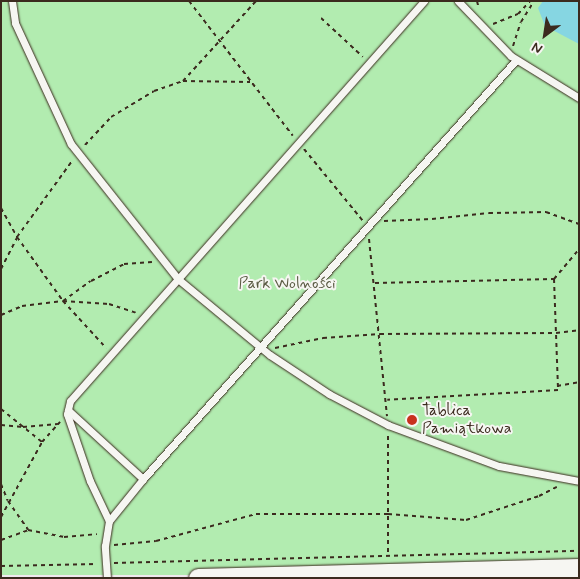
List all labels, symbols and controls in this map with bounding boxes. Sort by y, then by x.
north arrow [520,10,570,60]
text: N [529,38,546,58]
park label: Park Wolności [238,274,336,294]
place label: Tablica Pamiątkowa [422,401,511,439]
marker: Tablica Pamiątkowa [406,414,418,426]

